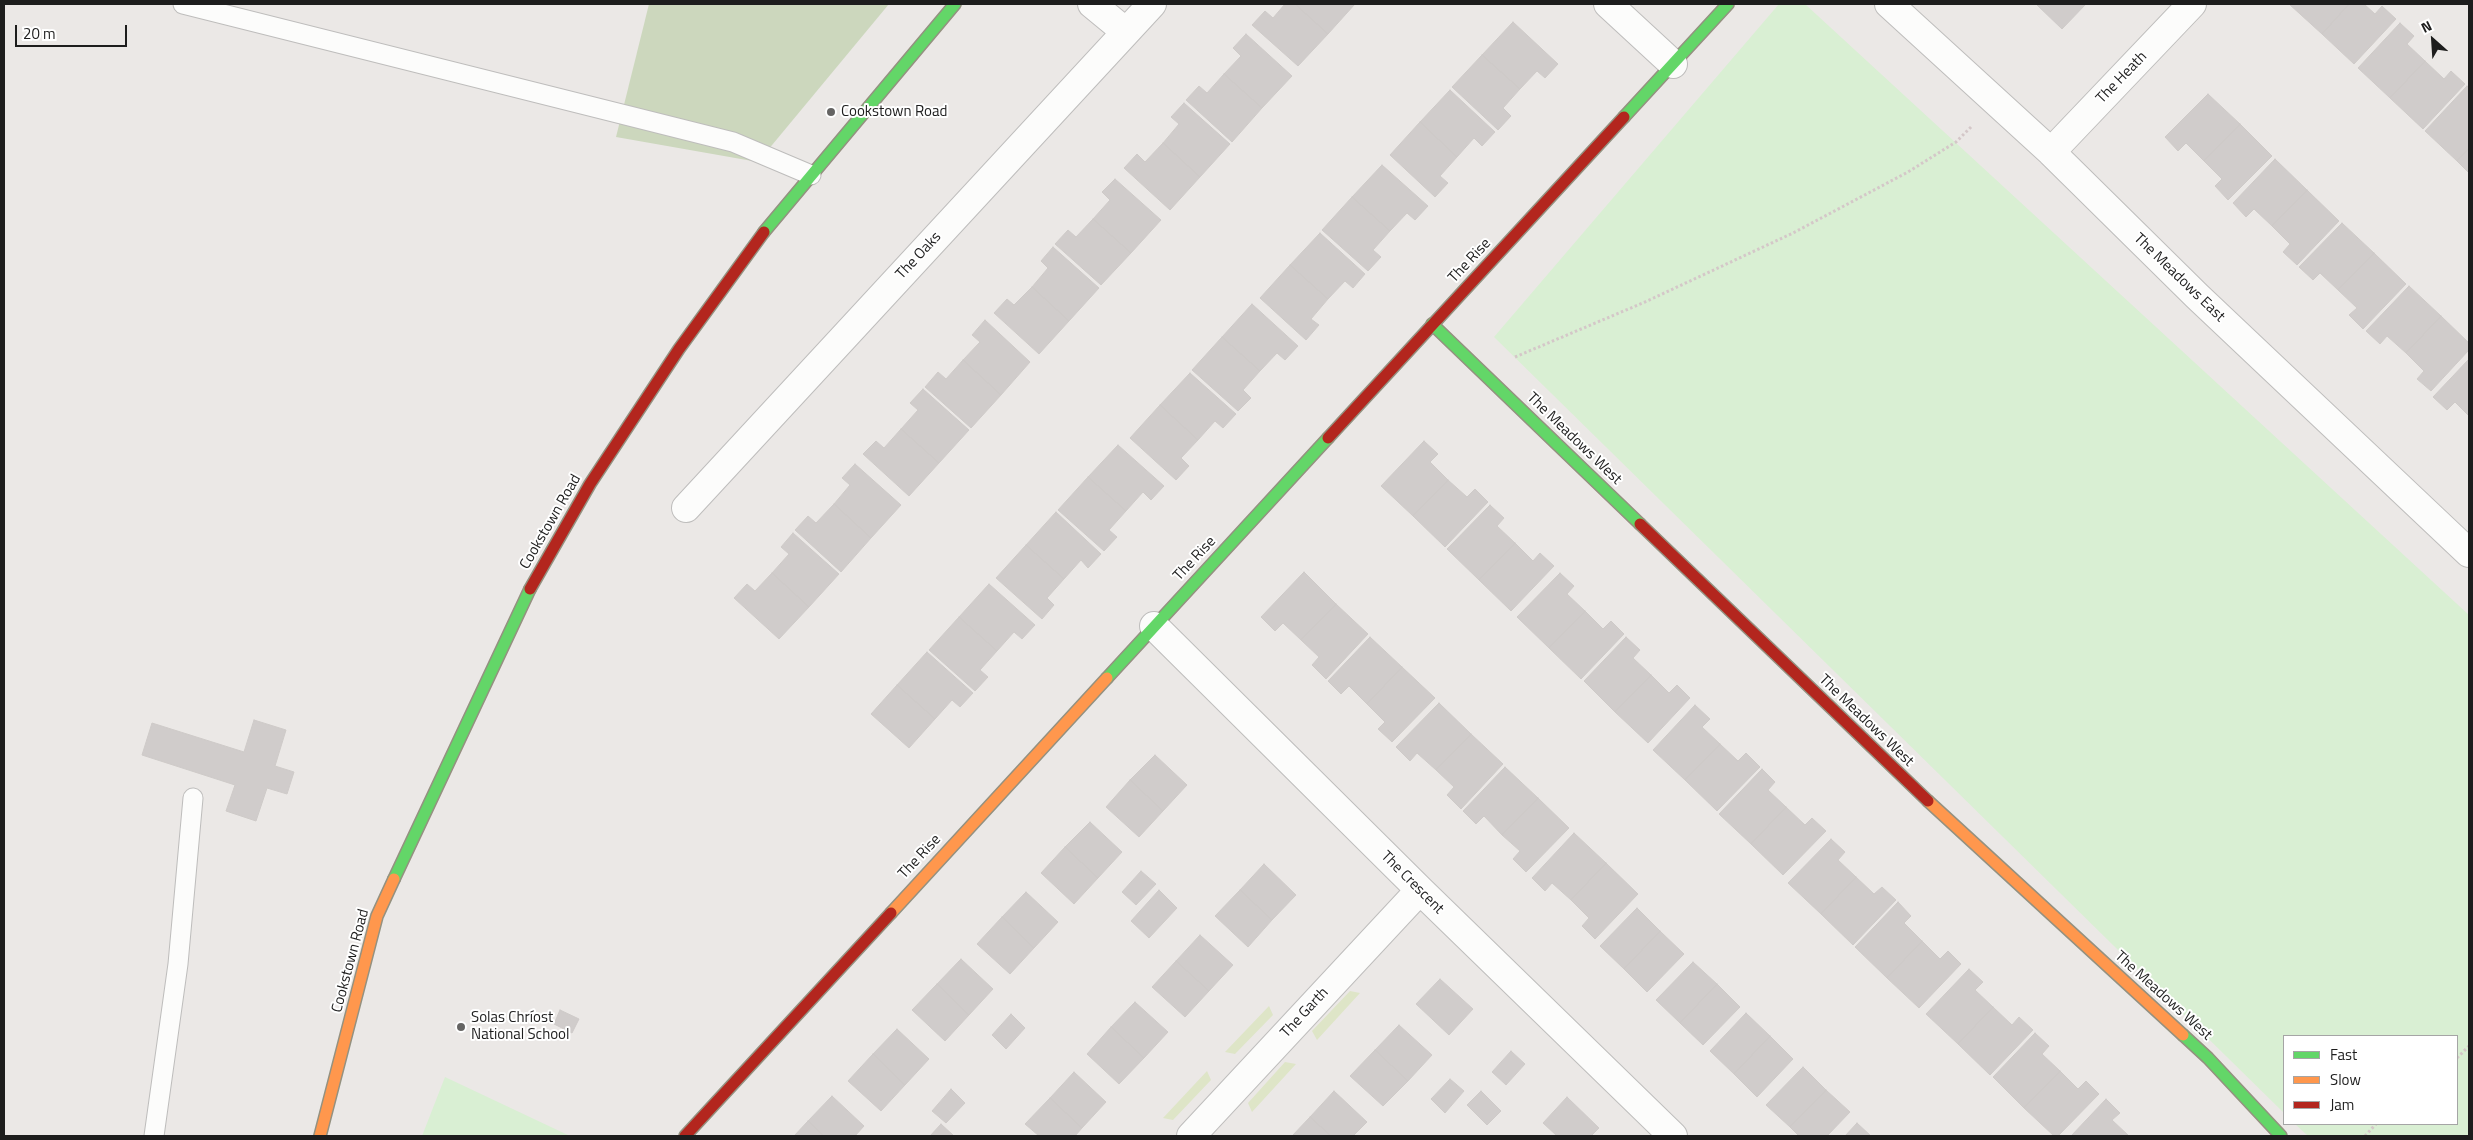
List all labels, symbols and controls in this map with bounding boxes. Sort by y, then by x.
scale bar [18,15,130,47]
north arrow [2408,15,2458,65]
text: N [2417,15,2435,38]
text: 20 m [23,22,56,45]
street label: The Heath [2093,48,2151,108]
place label: Cookstown Road [841,103,947,121]
marker: Cookstown Road [825,106,837,118]
street label: The Oaks [893,229,945,283]
street label: The Meadows East [2130,230,2228,326]
street label: The Rise [1445,235,1495,287]
street label: The Meadows West [1523,389,1625,489]
street label: Cookstown Road [517,471,585,573]
street label: The Rise [1170,533,1220,585]
street label: The Meadows West [1815,671,1917,771]
street label: The Rise [895,831,945,883]
street label: The Crescent [1377,848,1447,918]
street label: Cookstown Road [329,907,373,1015]
street label: The Meadows West [2111,948,2215,1044]
street label: The Garth [1277,984,1333,1042]
place label: Solas Chríost National School [471,1009,569,1044]
marker: Solas Chríost National School [455,1021,467,1033]
legend [2283,1035,2458,1125]
text: Fast [2330,1043,2357,1066]
text: Slow [2330,1068,2361,1091]
text: Jam [2330,1093,2354,1116]

